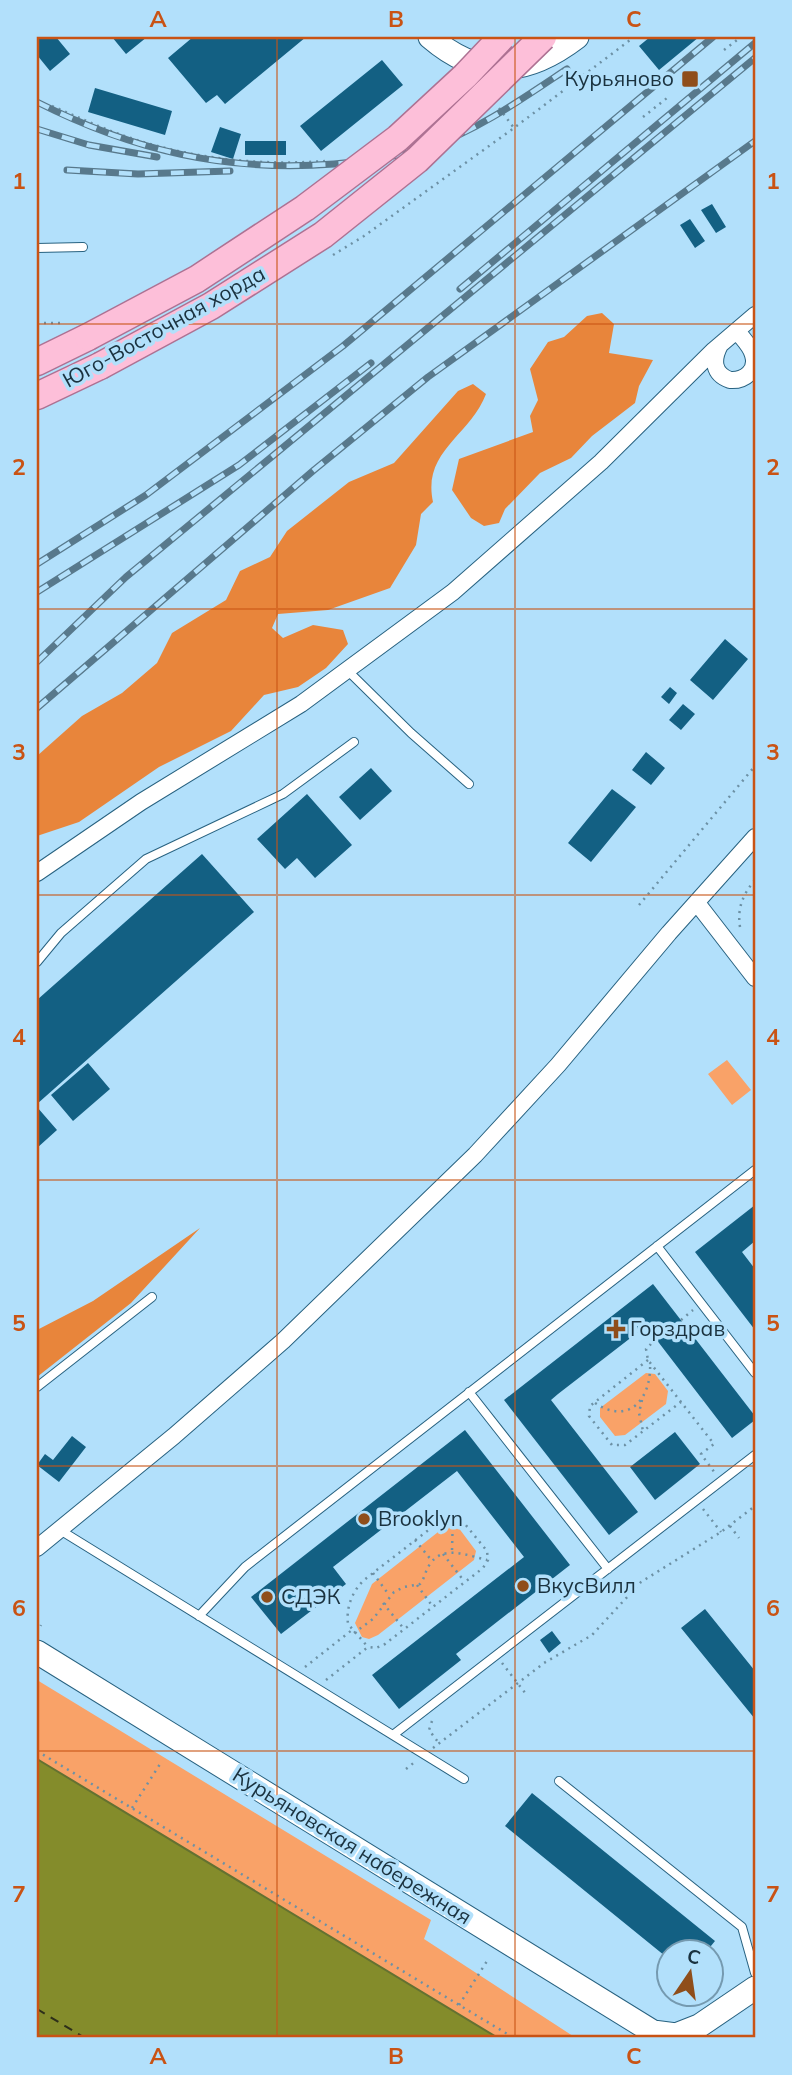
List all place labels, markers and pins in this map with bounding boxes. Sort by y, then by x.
place label: Курьяново [565,65,674,91]
marker: Курьяново [680,69,700,89]
place label: Горздрав [630,1315,725,1341]
marker: Горздрав [608,1321,624,1337]
place label: Brooklyn [378,1505,463,1531]
marker: Brooklyn [356,1511,372,1527]
place label: ВкусВилл [537,1572,636,1598]
marker: ВкусВилл [515,1578,531,1594]
place label: СДЭК [281,1583,341,1609]
marker: СДЭК [259,1589,275,1605]

